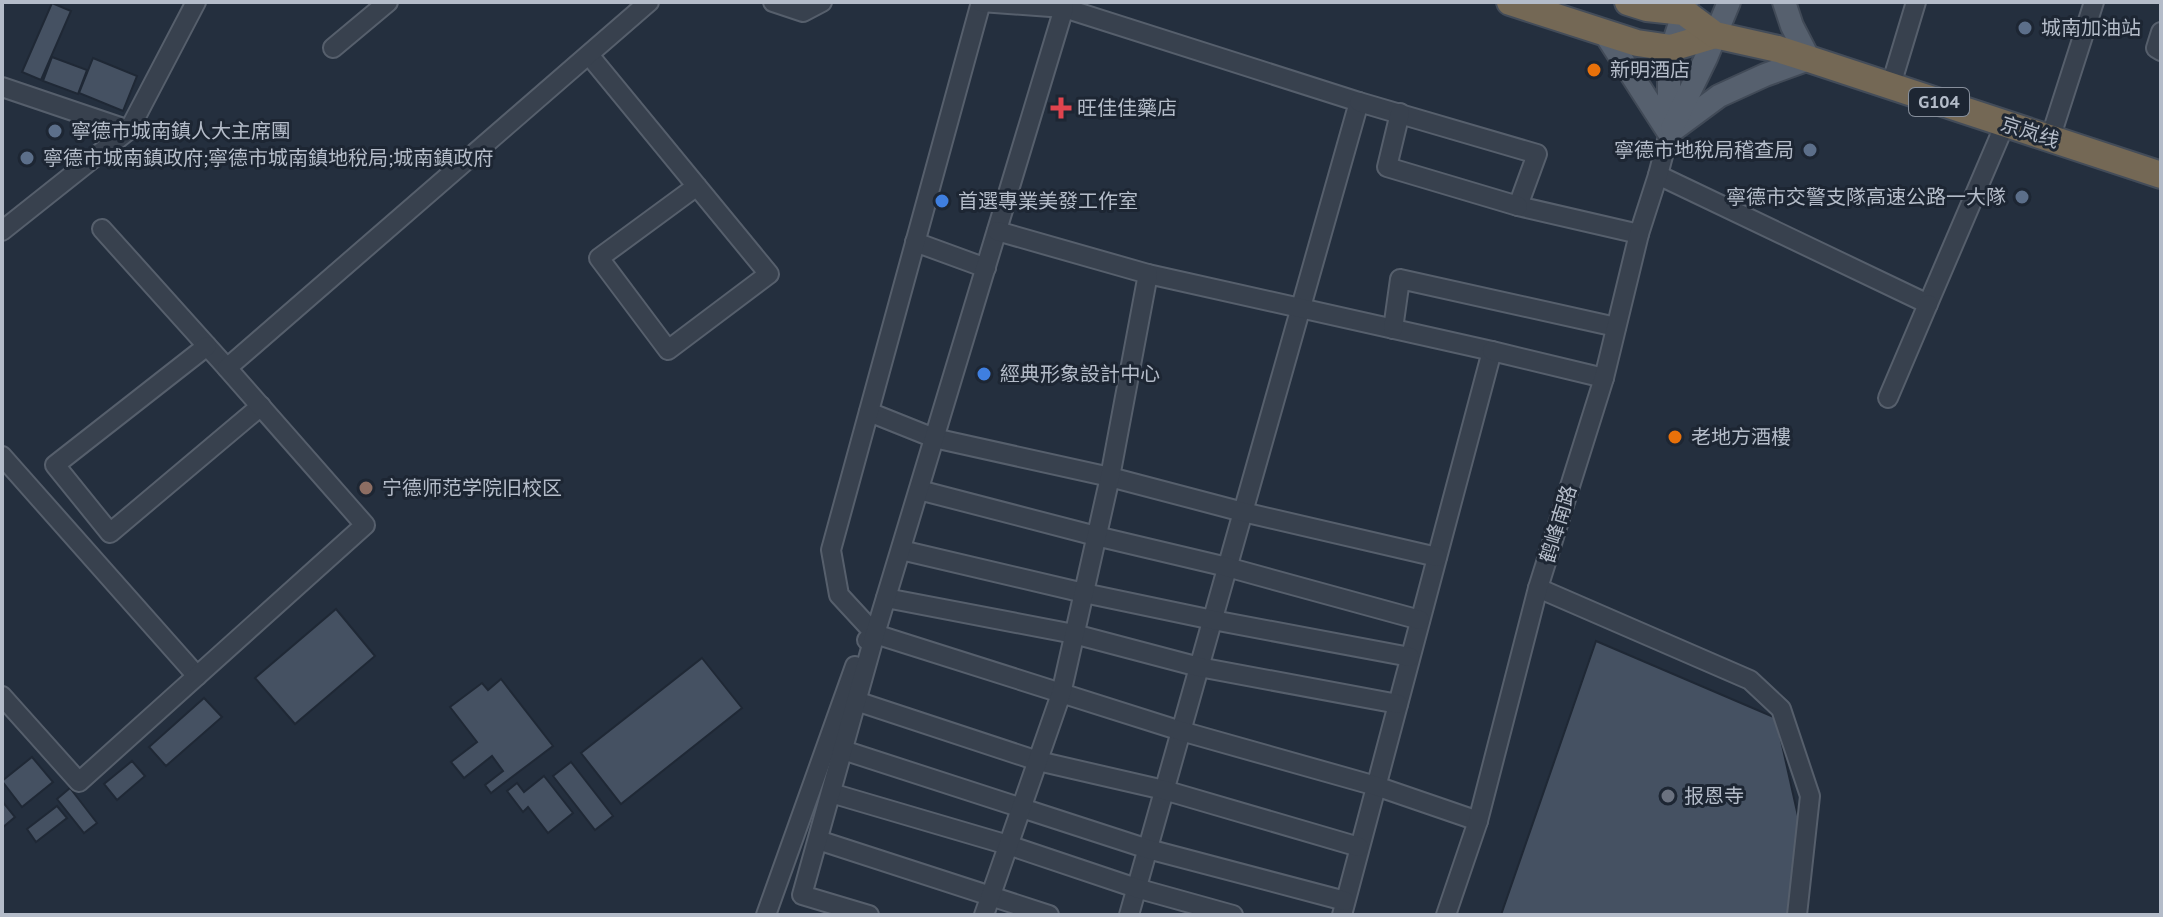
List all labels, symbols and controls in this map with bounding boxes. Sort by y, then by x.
place label: 城南加油站 [2041,15,2141,41]
marker: 城南加油站 [2016,19,2034,37]
place label: 新明酒店 [1610,57,1690,83]
marker: 新明酒店 [1585,61,1603,79]
road number: G104 [1909,88,1969,116]
place label: 旺佳佳藥店 [1077,95,1177,121]
marker: 旺佳佳藥店 [1052,99,1070,117]
street label: 京岚线 [1997,110,2063,154]
place label: 寧德市城南鎮人大主席團 [71,118,291,144]
marker: 寧德市城南鎮人大主席團 [46,122,64,140]
place label: 寧德市地稅局稽查局 [1614,137,1794,163]
marker: 寧德市地稅局稽查局 [1801,141,1819,159]
place label: 寧德市城南鎮政府;寧德市城南鎮地稅局;城南鎮政府 [43,145,493,171]
marker: 寧德市城南鎮政府;寧德市城南鎮地稅局;城南鎮政府 [18,149,36,167]
place label: 寧德市交警支隊高速公路一大隊 [1726,184,2006,210]
place label: 首選專業美發工作室 [958,188,1138,214]
marker: 寧德市交警支隊高速公路一大隊 [2013,188,2031,206]
marker: 首選專業美發工作室 [933,192,951,210]
place label: 經典形象設計中心 [1000,361,1160,387]
marker: 經典形象設計中心 [975,365,993,383]
place label: 老地方酒樓 [1691,424,1791,450]
marker: 老地方酒樓 [1666,428,1684,446]
place label: 宁德师范学院旧校区 [382,475,562,501]
marker: 宁德师范学院旧校区 [357,479,375,497]
street label: 鹤峰南路 [1534,482,1582,566]
place label: 报恩寺 [1684,783,1744,809]
marker: 报恩寺 [1659,787,1677,805]

